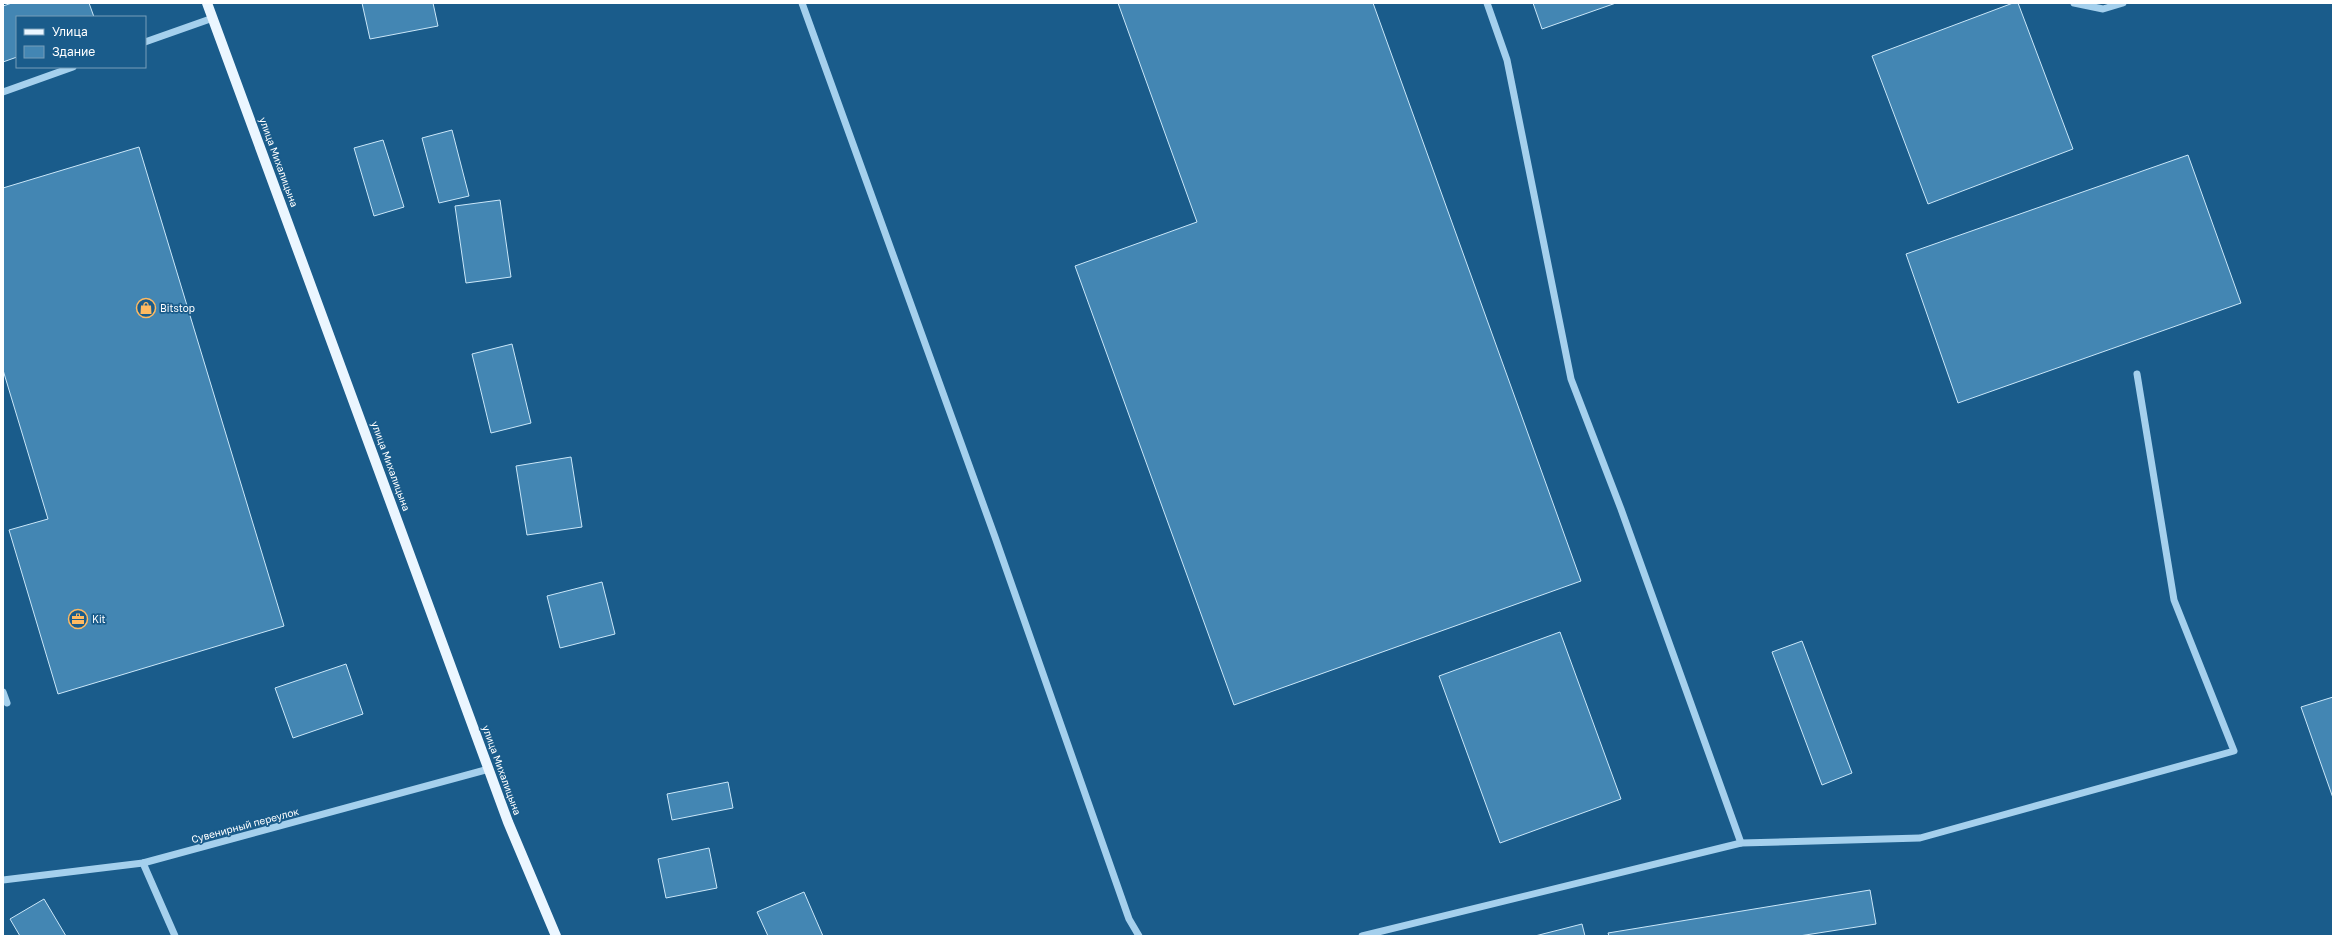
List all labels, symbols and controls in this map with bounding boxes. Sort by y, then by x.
legend [16,16,146,68]
text: Улица [52,24,88,39]
text: Здание [52,44,95,59]
street label: улица Михалицына [257,115,301,209]
shop icon: Bitstop [135,297,157,319]
place label: Bitstop [160,302,195,314]
street label: улица Михалицына [369,419,413,513]
office icon: Kit [67,608,89,630]
place label: Kit [92,613,106,625]
street label: улица Михалицына [480,723,524,817]
street label: Сувенирный переулок [190,805,300,845]

